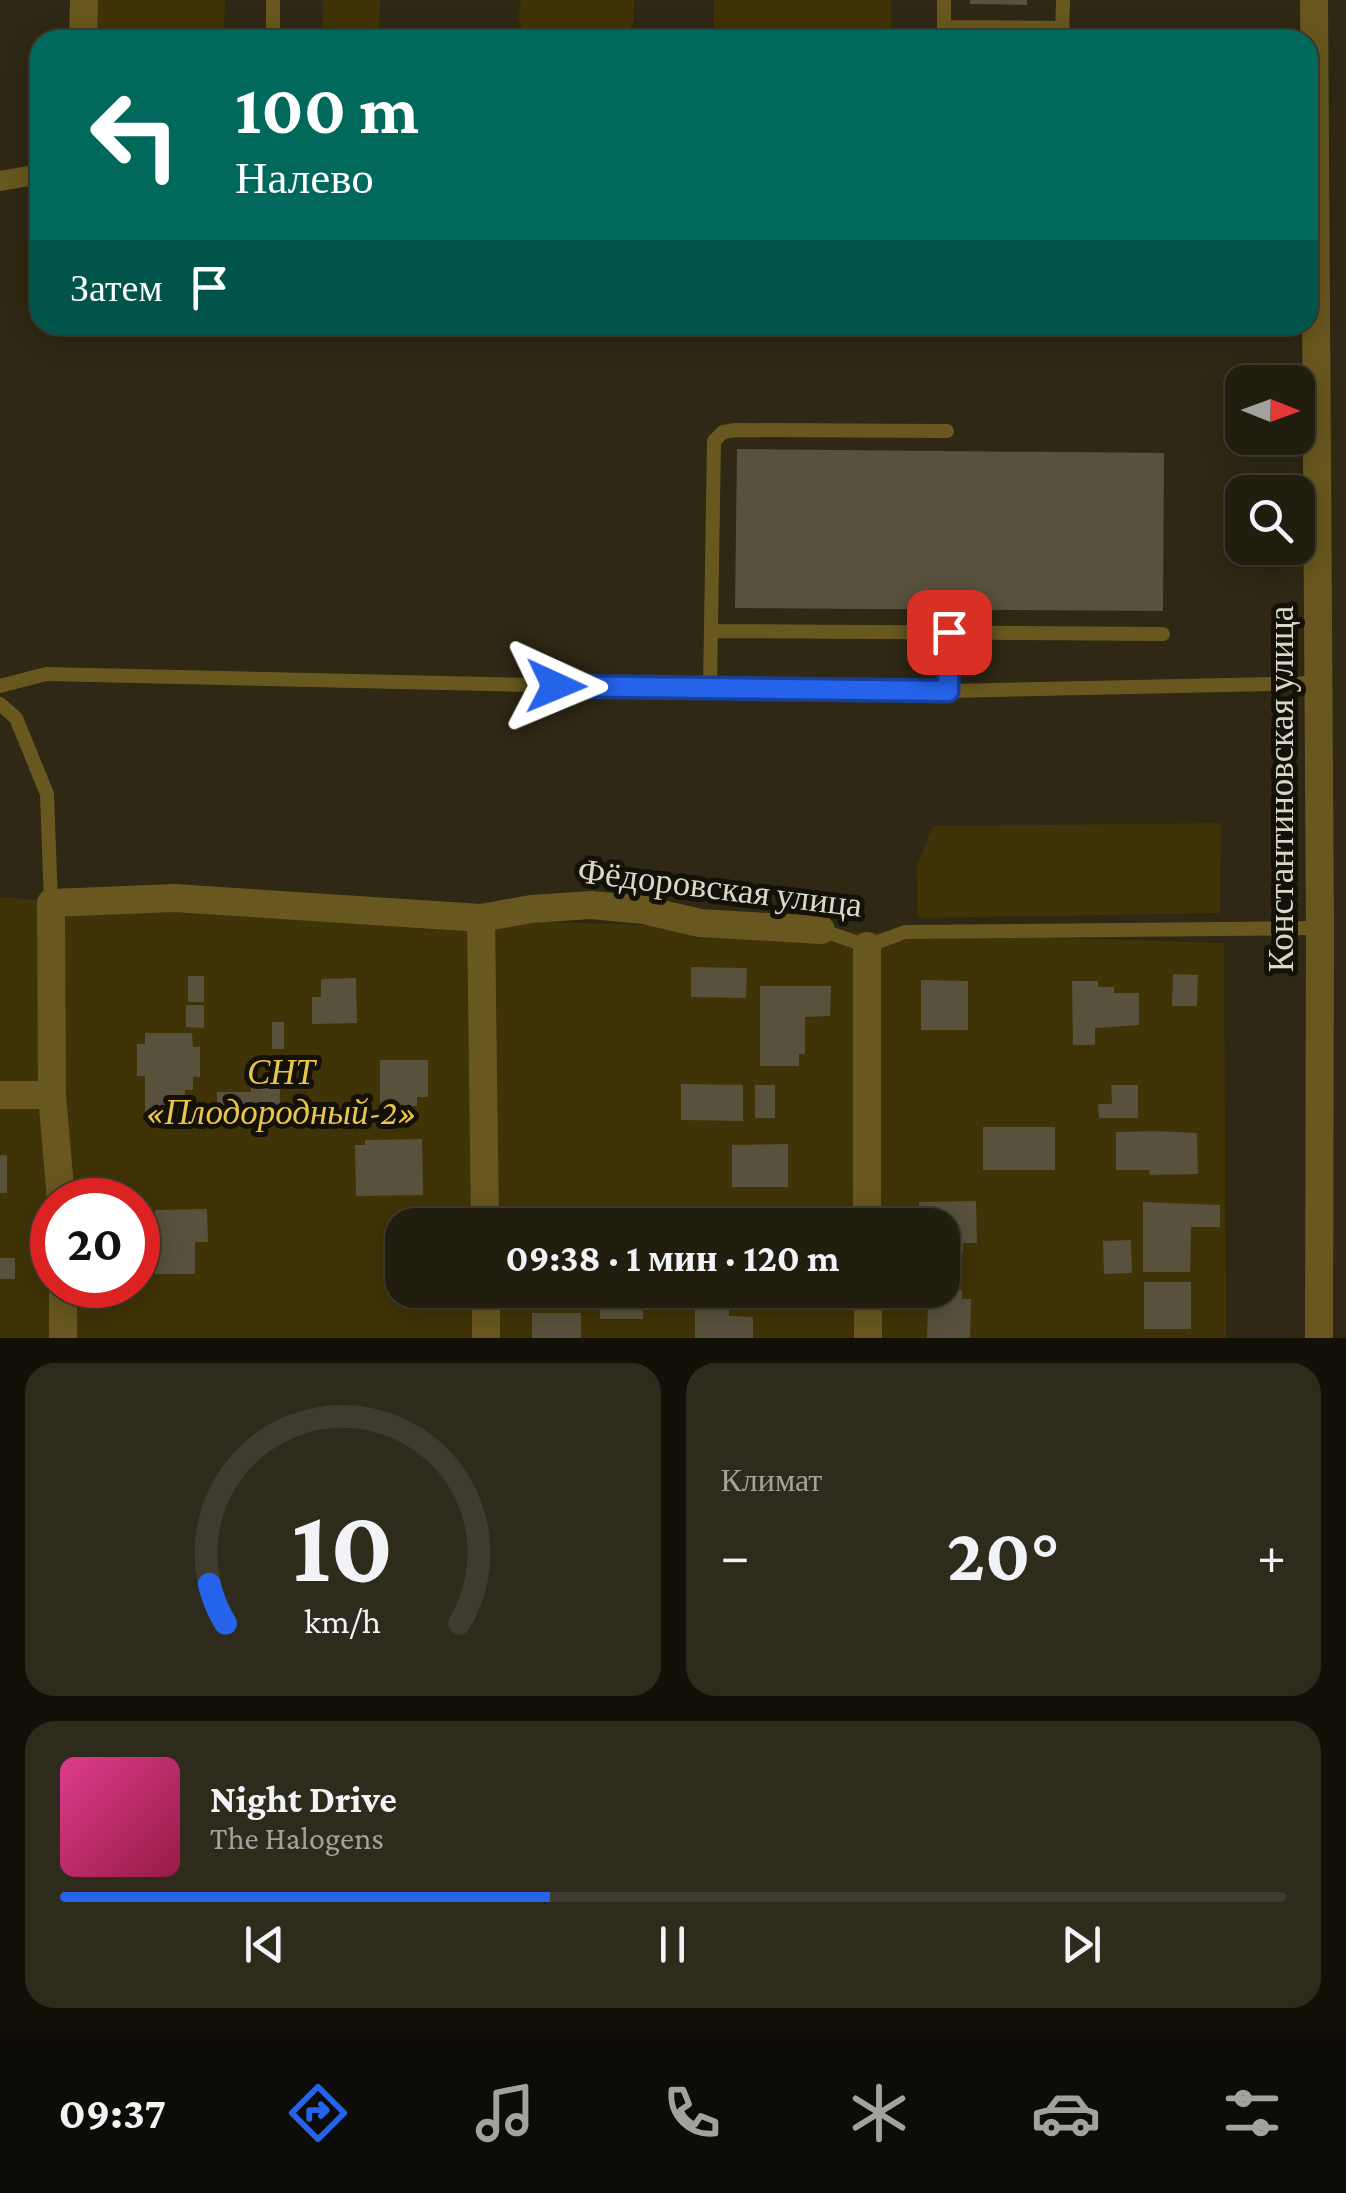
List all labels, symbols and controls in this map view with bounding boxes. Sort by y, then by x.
icon: left [70,70,200,200]
text: 100 m [235,70,419,148]
text: Налево [235,153,374,203]
icon: arrive [182,260,237,315]
text: Затем [70,267,162,309]
north arrow [1225,365,1315,455]
map controls [1225,365,1315,565]
button: search [1225,475,1315,565]
pin [907,590,992,675]
icon: arrive [922,605,977,660]
street label: Константиновская улица [1262,605,1301,972]
position arrow [504,634,608,738]
street label: Фёдоровская улица [575,851,865,925]
park label: СНТ «Плодородный-2» [146,1053,416,1132]
speed limit sign: 20 [30,1178,160,1308]
text: 09:38 · 1 мин · 120 m [506,1237,839,1279]
text: Климат [721,1462,822,1498]
text: 10 [292,1488,394,1603]
text: 20° [947,1513,1060,1596]
text: − [721,1525,750,1586]
text: + [1257,1525,1286,1586]
text: km/h [304,1601,381,1641]
text: Night Drive [210,1778,397,1820]
text: The Halogens [210,1820,384,1856]
icon: previous [237,1917,292,1972]
icon: pause [645,1917,700,1972]
icon: next [1054,1917,1109,1972]
icon: directions [283,2078,353,2148]
icon: music [470,2078,540,2148]
icon: phone [657,2078,727,2148]
icon: climate [844,2078,914,2148]
icon: car [1031,2078,1101,2148]
icon: filters [1217,2078,1287,2148]
text: 09:37 [58,2088,166,2138]

